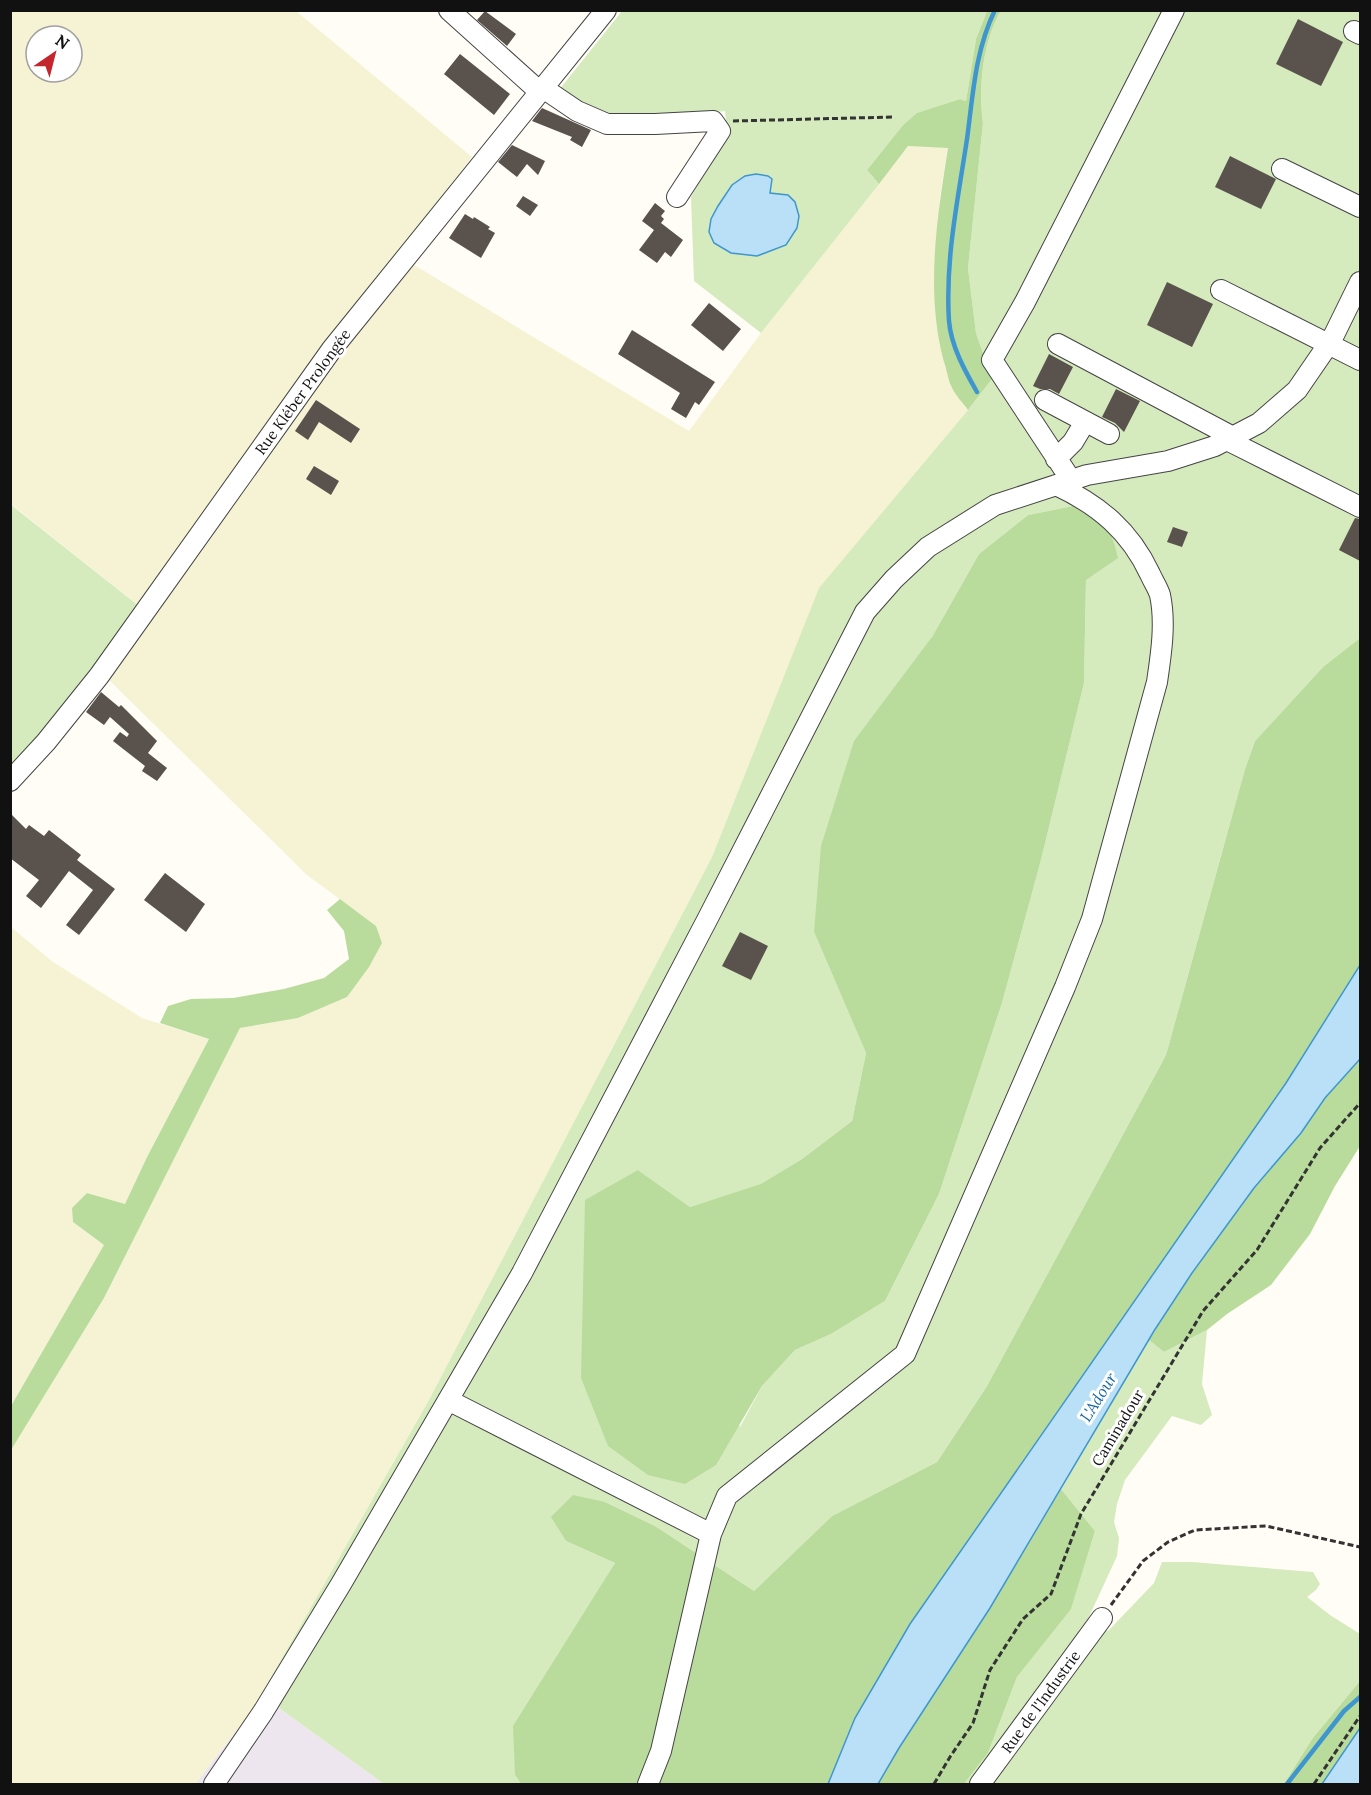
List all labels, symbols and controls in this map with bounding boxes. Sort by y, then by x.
north arrow [24,24,84,84]
text: N [52,30,73,53]
street label: Rue Kléber Prolongée [251,325,355,458]
water label: L'Adour [1075,1368,1121,1425]
street label: Caminadour [1087,1386,1148,1469]
street label: Rue de l'Industrie [997,1647,1084,1757]

